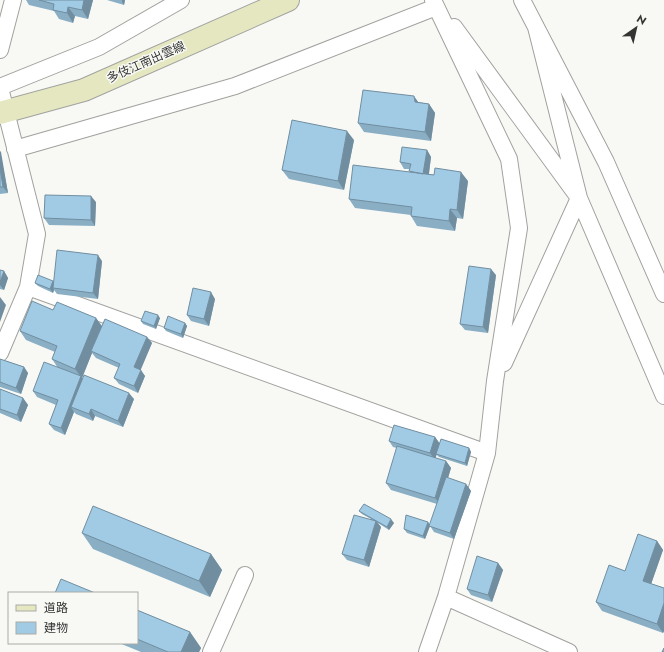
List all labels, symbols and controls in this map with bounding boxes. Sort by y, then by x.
north arrow [616,8,656,48]
text: N [633,11,650,29]
street label: 多伎江南出雲線 [104,37,188,87]
legend [8,592,138,644]
text: 道路 [44,599,68,617]
text: 建物 [44,619,68,637]

